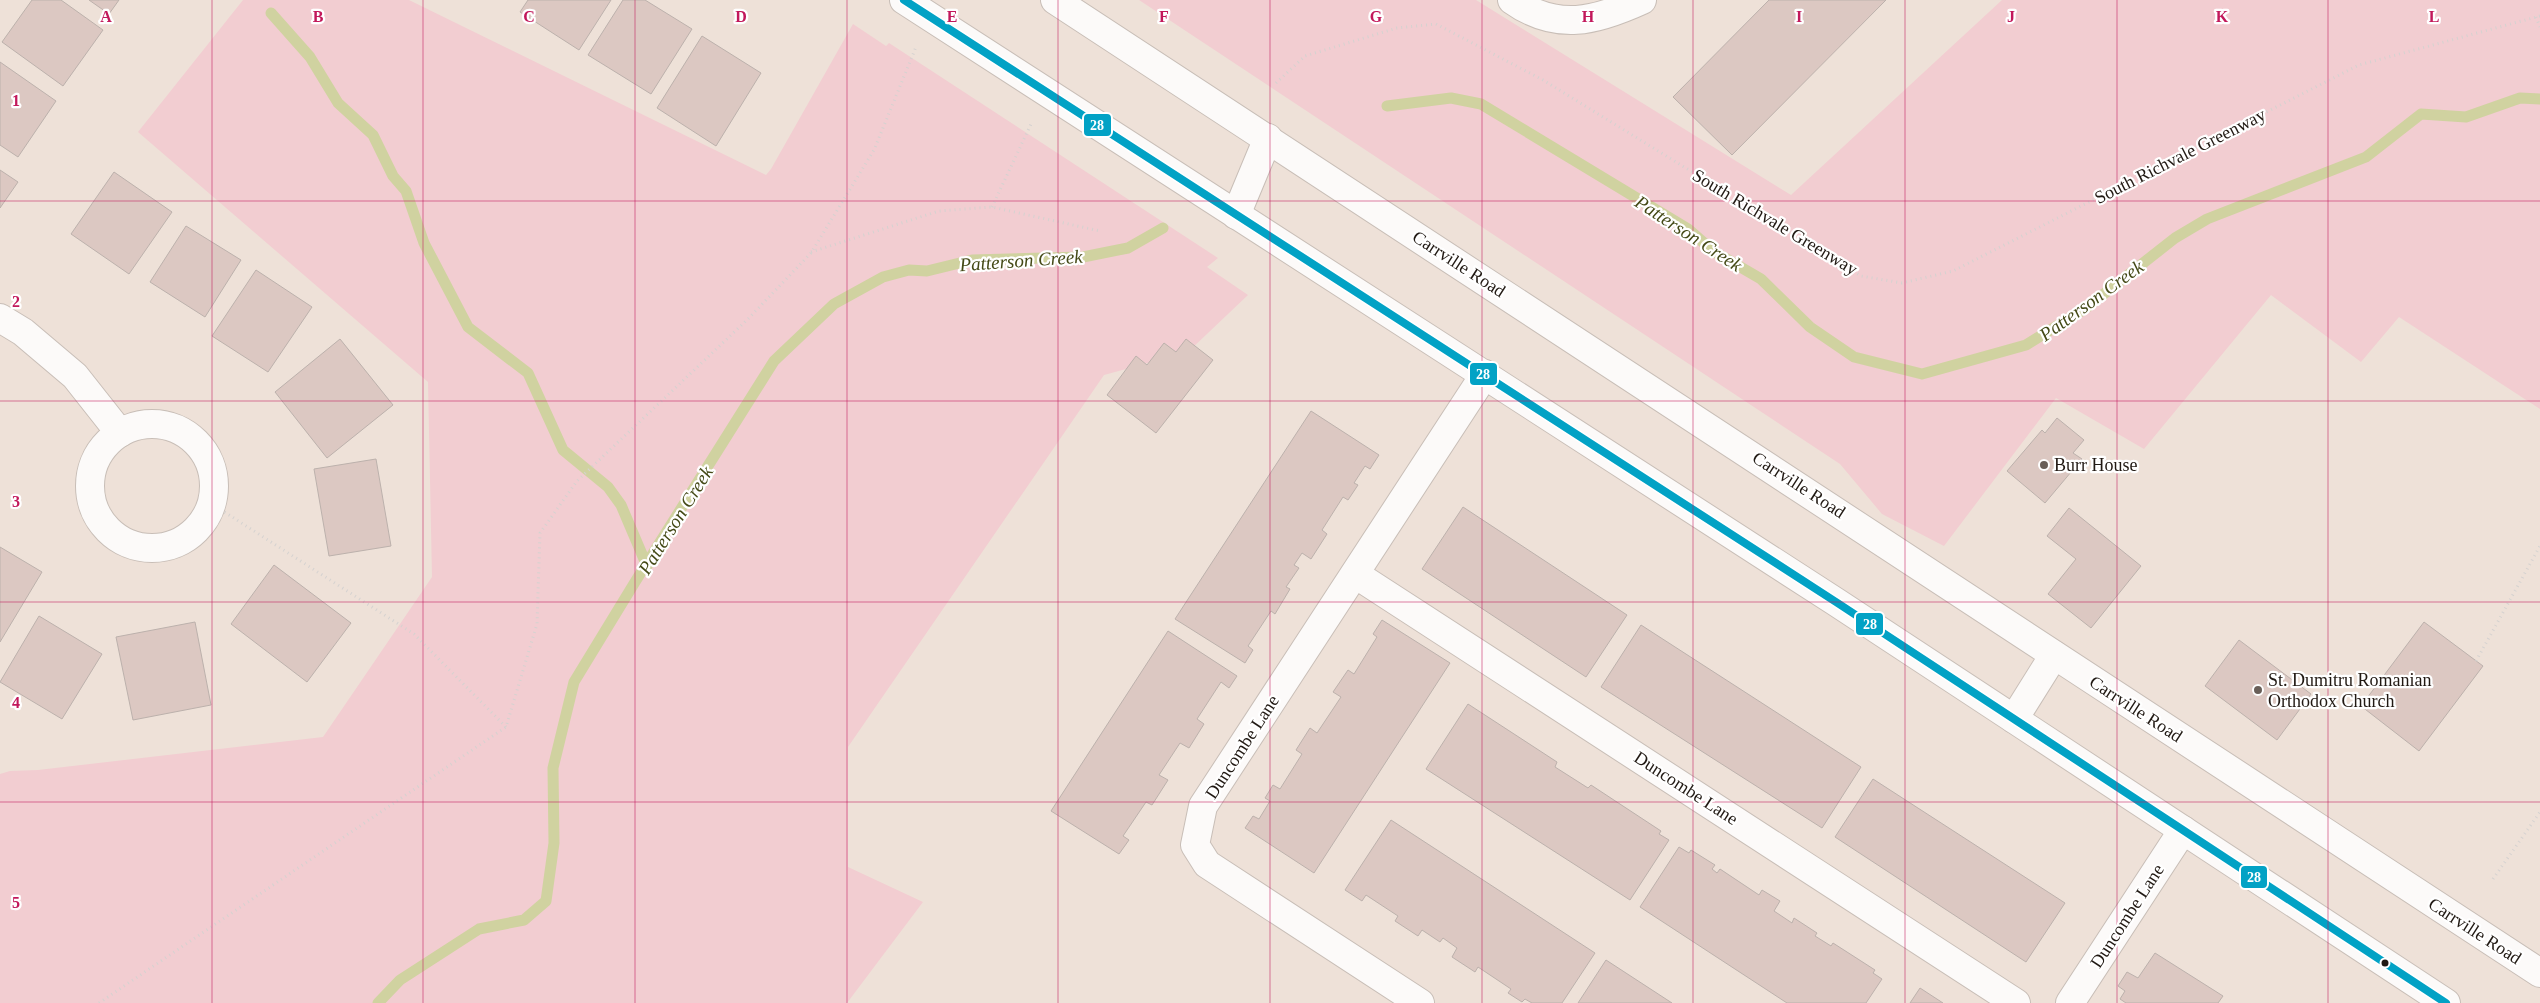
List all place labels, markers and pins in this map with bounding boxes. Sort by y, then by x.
place label: Burr House [2054,455,2138,475]
marker: Burr House [2038,459,2050,471]
place label: St. Dumitru Romanian Orthodox Church [2268,670,2432,711]
marker: St. Dumitru Romanian Orthodox Church [2252,684,2264,696]
unlabelled marker [2380,958,2390,968]

